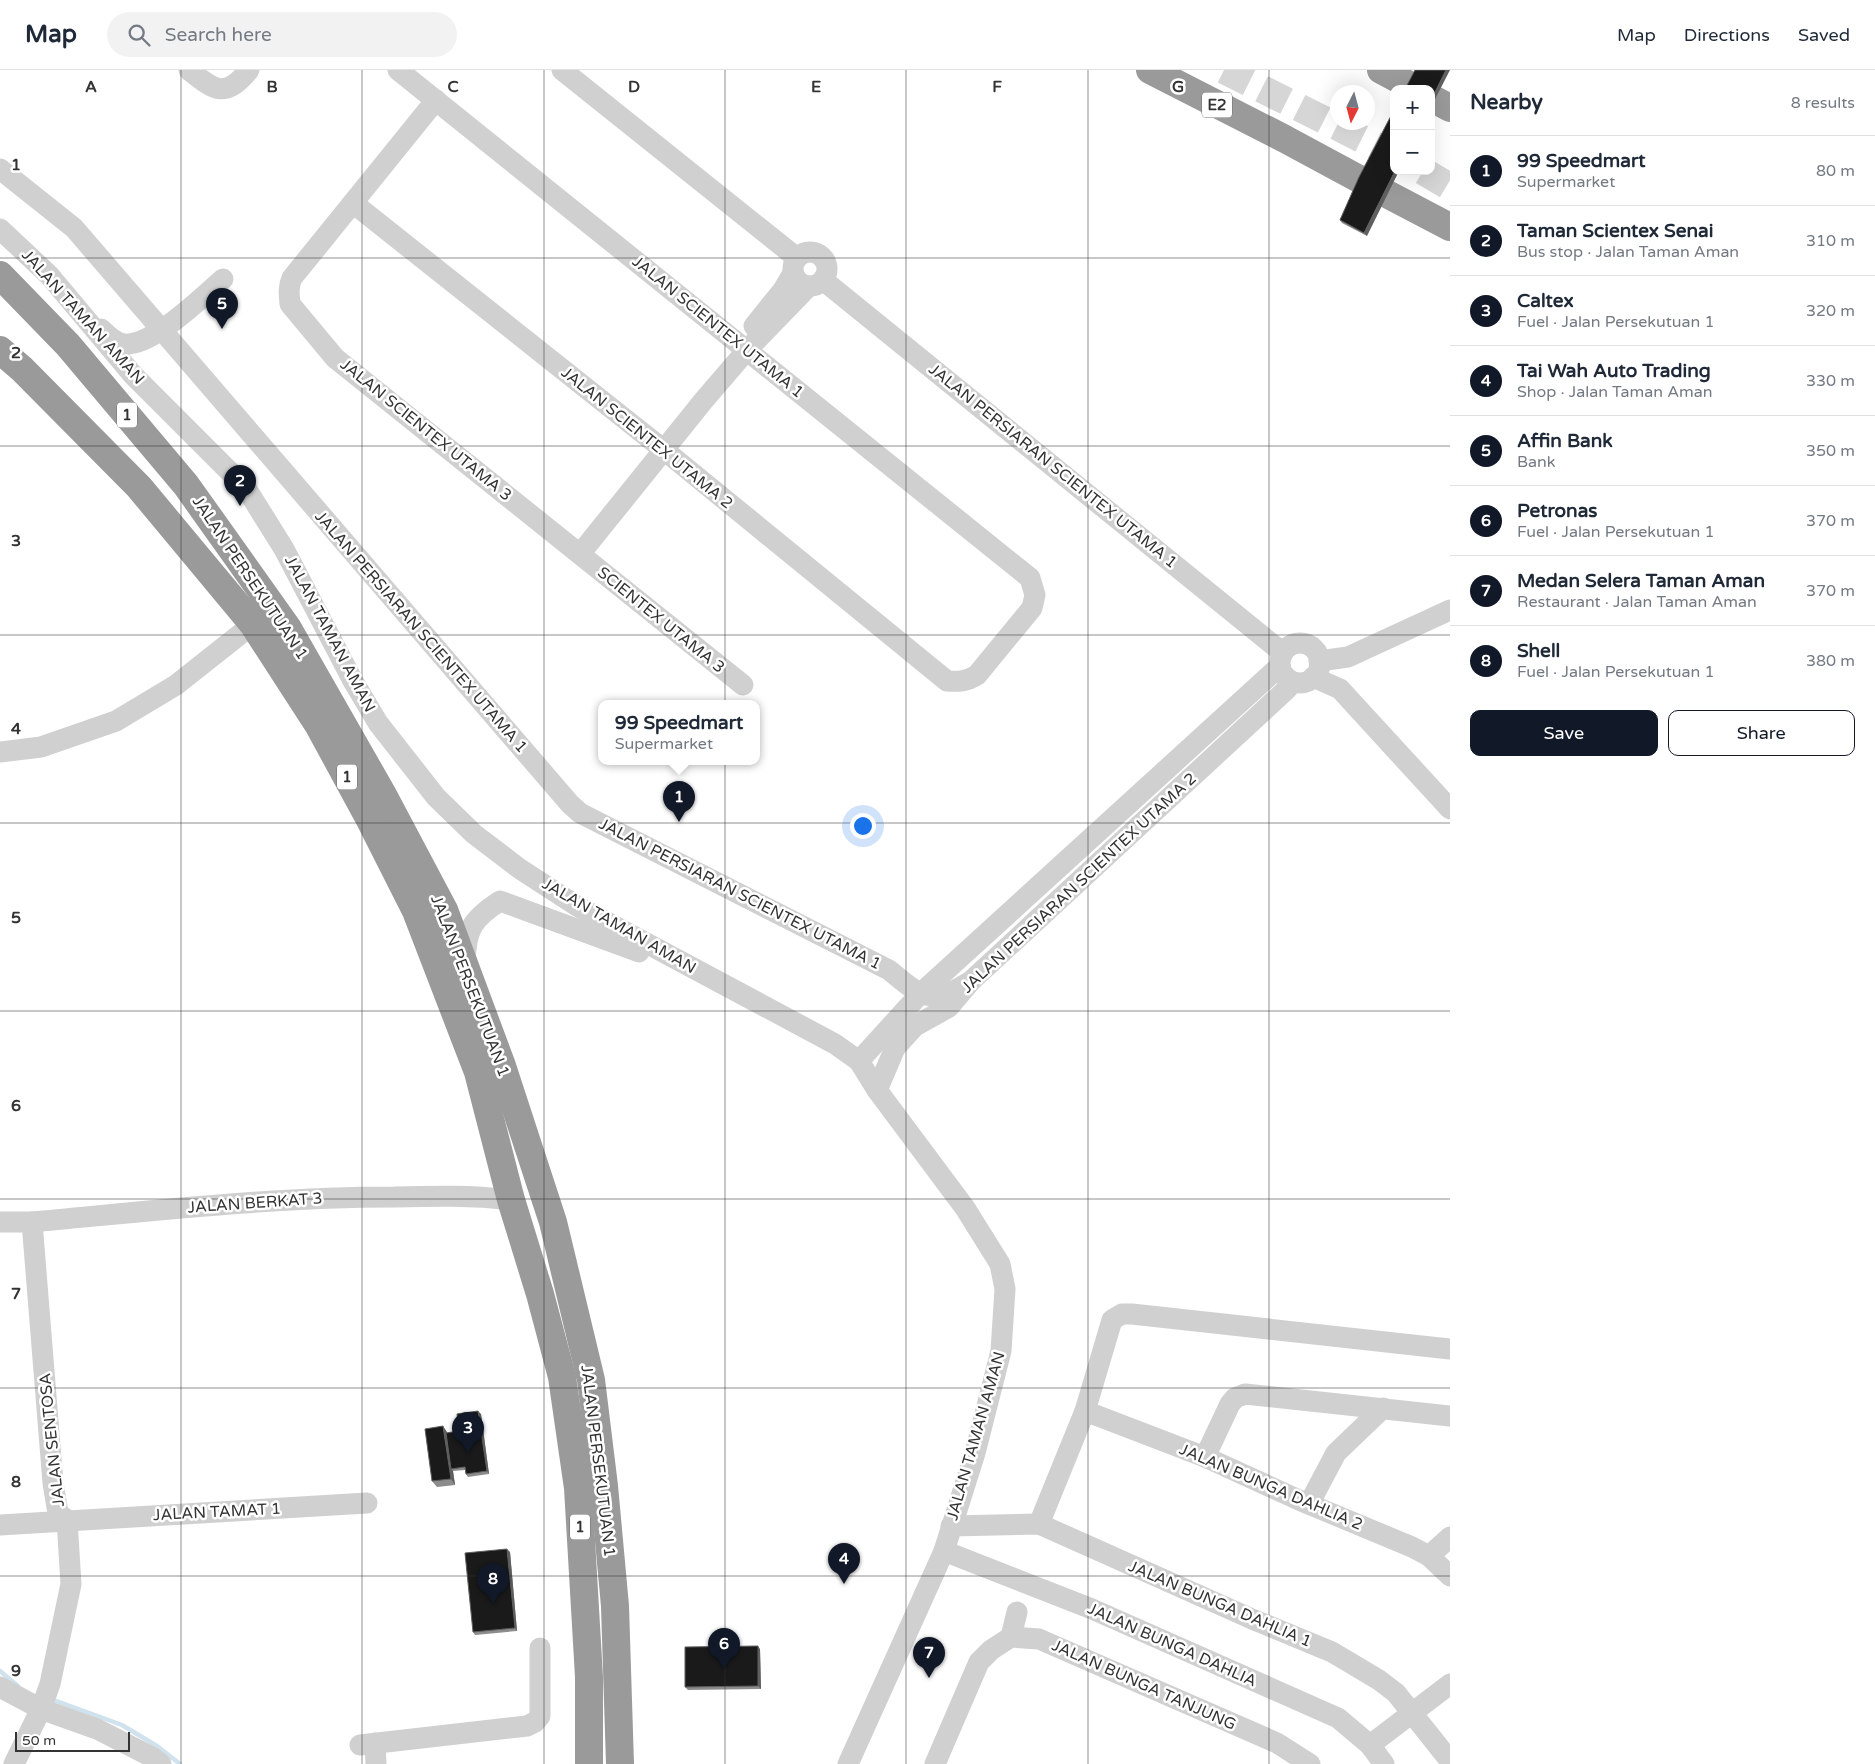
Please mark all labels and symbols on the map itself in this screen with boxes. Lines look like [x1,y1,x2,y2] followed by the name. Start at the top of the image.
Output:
[85,77,97,97] text: A
[266,77,278,97] text: B
[447,77,459,97] text: C
[628,77,640,97] text: D
[811,77,821,97] text: E
[992,77,1002,97] text: F
[1172,77,1184,97] text: G
[1330,85,1375,130] north arrow
[1202,92,1232,118] road number: E2
[11,155,21,175] text: 1
[17,245,149,389] street label: JALAN TAMAN AMAN
[628,252,808,402] street label: JALAN SCIENTEX UTAMA 1
[206,288,238,329] pin: 5
[11,343,21,363] text: 2
[336,355,516,505] street label: JALAN SCIENTEX UTAMA 3
[925,359,1181,573] street label: JALAN PERSIARAN SCIENTEX UTAMA 1
[557,363,737,513] street label: JALAN SCIENTEX UTAMA 2
[117,402,137,428] road number: 1
[224,465,256,506] pin: 2
[188,492,312,664] street label: JALAN PERSEKUTUAN 1
[310,507,532,757] street label: JALAN PERSIARAN SCIENTEX UTAMA 1
[11,531,21,551] text: 3
[280,552,380,716] street label: JALAN TAMAN AMAN
[593,563,729,677] street label: SCIENTEX UTAMA 3
[11,719,21,739] text: 4
[337,764,357,790] road number: 1
[957,769,1201,997] street label: JALAN PERSIARAN SCIENTEX UTAMA 2
[663,781,695,822] pin: 1
[850,813,876,839] your location
[596,814,884,974] street label: JALAN PERSIARAN SCIENTEX UTAMA 1
[538,874,700,978] street label: JALAN TAMAN AMAN
[426,892,514,1080] street label: JALAN PERSEKUTUAN 1
[11,908,21,928] text: 5
[11,1096,21,1116] text: 6
[187,1188,323,1218] street label: JALAN BERKAT 3
[11,1284,21,1304] text: 7
[942,1349,1010,1523] street label: JALAN TAMAN AMAN
[577,1364,619,1558] street label: JALAN PERSEKUTUAN 1
[35,1372,69,1508] street label: JALAN SENTOSA
[452,1412,484,1453] pin: 3
[1176,1439,1366,1535] street label: JALAN BUNGA DAHLIA 2
[11,1472,21,1492] text: 8
[152,1499,282,1525] street label: JALAN TAMAT 1
[570,1514,590,1540] road number: 1
[828,1543,860,1584] pin: 4
[1125,1557,1315,1651] street label: JALAN BUNGA DAHLIA 1
[477,1563,509,1604] pin: 8
[1085,1599,1259,1691] street label: JALAN BUNGA DAHLIA
[708,1628,740,1669] pin: 6
[1049,1635,1239,1735] street label: JALAN BUNGA TANJUNG
[913,1637,945,1678] pin: 7
[11,1661,21,1681] text: 9
[15,1729,130,1752] scale bar

